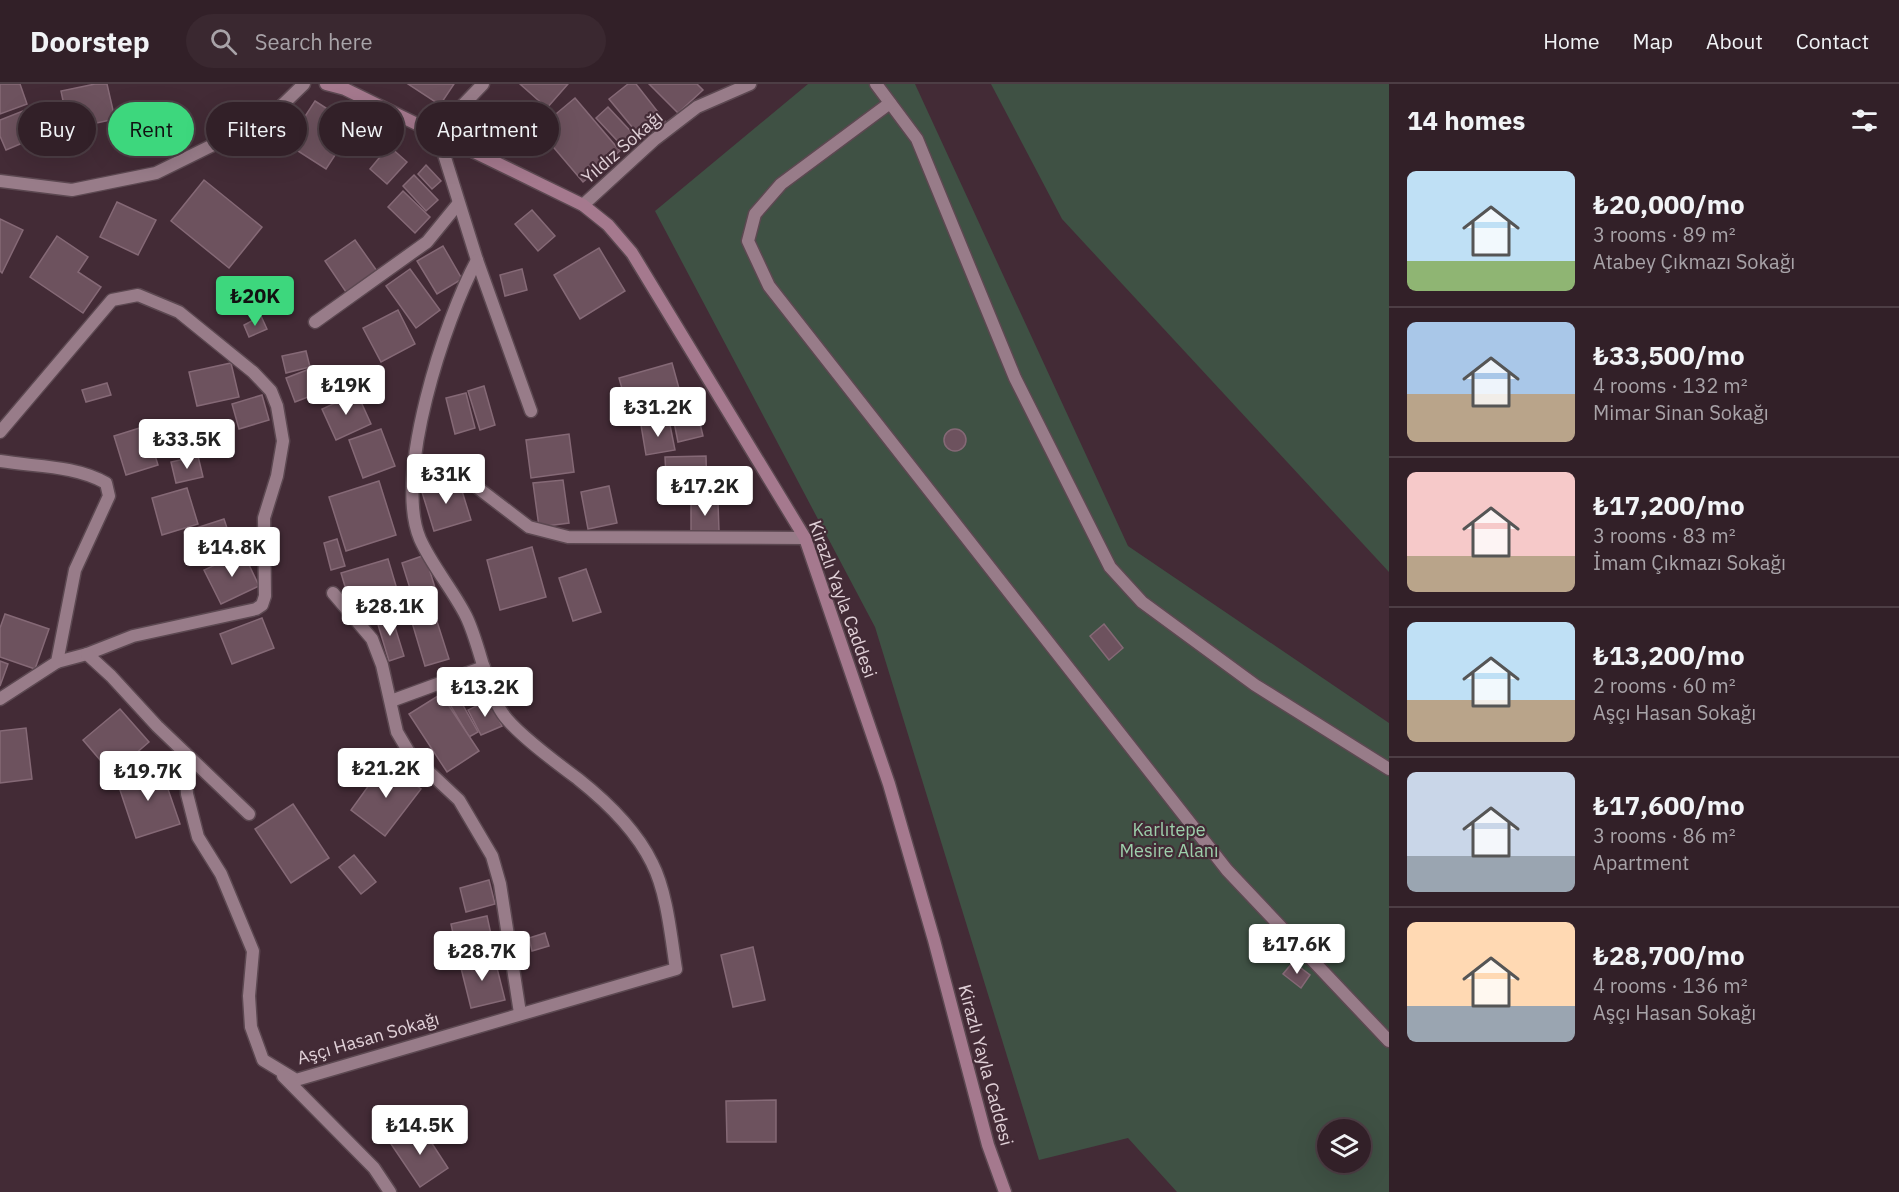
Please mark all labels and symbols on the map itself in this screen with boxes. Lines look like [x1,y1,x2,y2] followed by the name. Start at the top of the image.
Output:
[577,105,667,189] street label: Yıldız Sokağı
[219,276,291,327] pin: ₺20K
[310,365,382,416] pin: ₺19K
[609,387,707,438] pin: ₺31.2K
[138,419,236,470] pin: ₺33.5K
[410,454,482,505] pin: ₺31K
[656,466,754,517] pin: ₺17.2K
[804,517,882,681] street label: Kirazlı Yayla Caddesi
[183,527,281,578] pin: ₺14.8K
[341,586,439,637] pin: ₺28.1K
[436,667,534,718] pin: ₺13.2K
[337,748,435,799] pin: ₺21.2K
[99,751,197,802] pin: ₺19.7K
[1119,818,1219,862] park label: Karlıtepe Mesire Alanı
[1248,924,1346,975] pin: ₺17.6K
[433,931,531,982] pin: ₺28.7K
[953,982,1019,1148] street label: Kirazlı Yayla Caddesi
[294,1007,442,1069] street label: Aşçı Hasan Sokağı
[371,1105,469,1156] pin: ₺14.5K

